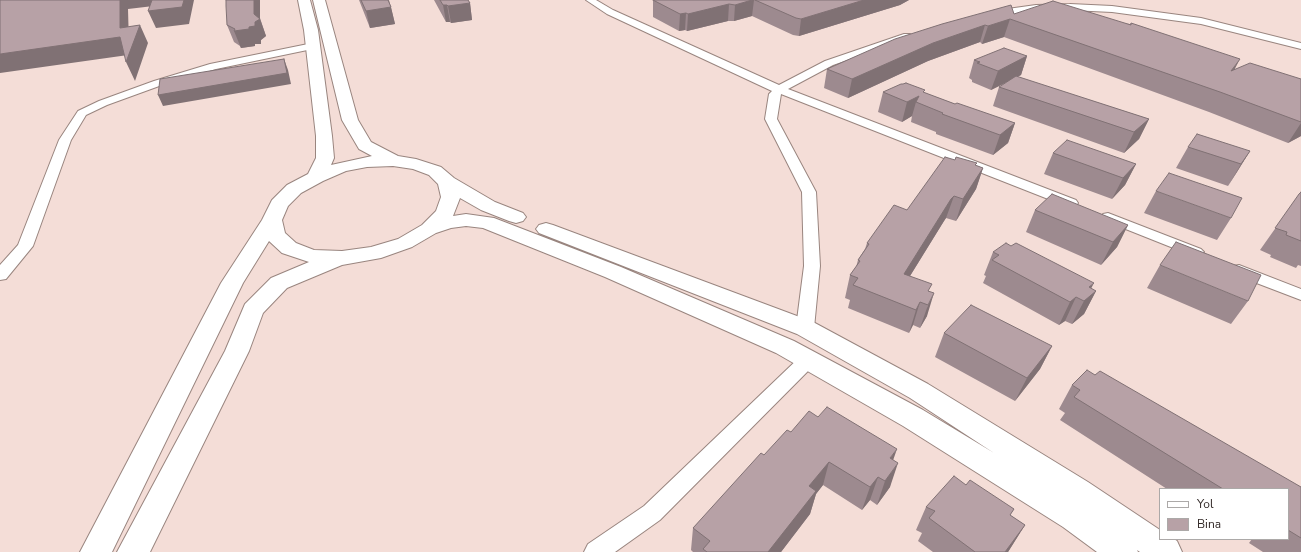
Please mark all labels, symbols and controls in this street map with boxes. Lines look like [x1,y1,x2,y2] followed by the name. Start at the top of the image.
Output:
[1159,488,1289,540] legend
[1197,496,1213,512] text: Yol
[1197,516,1221,532] text: Bina

